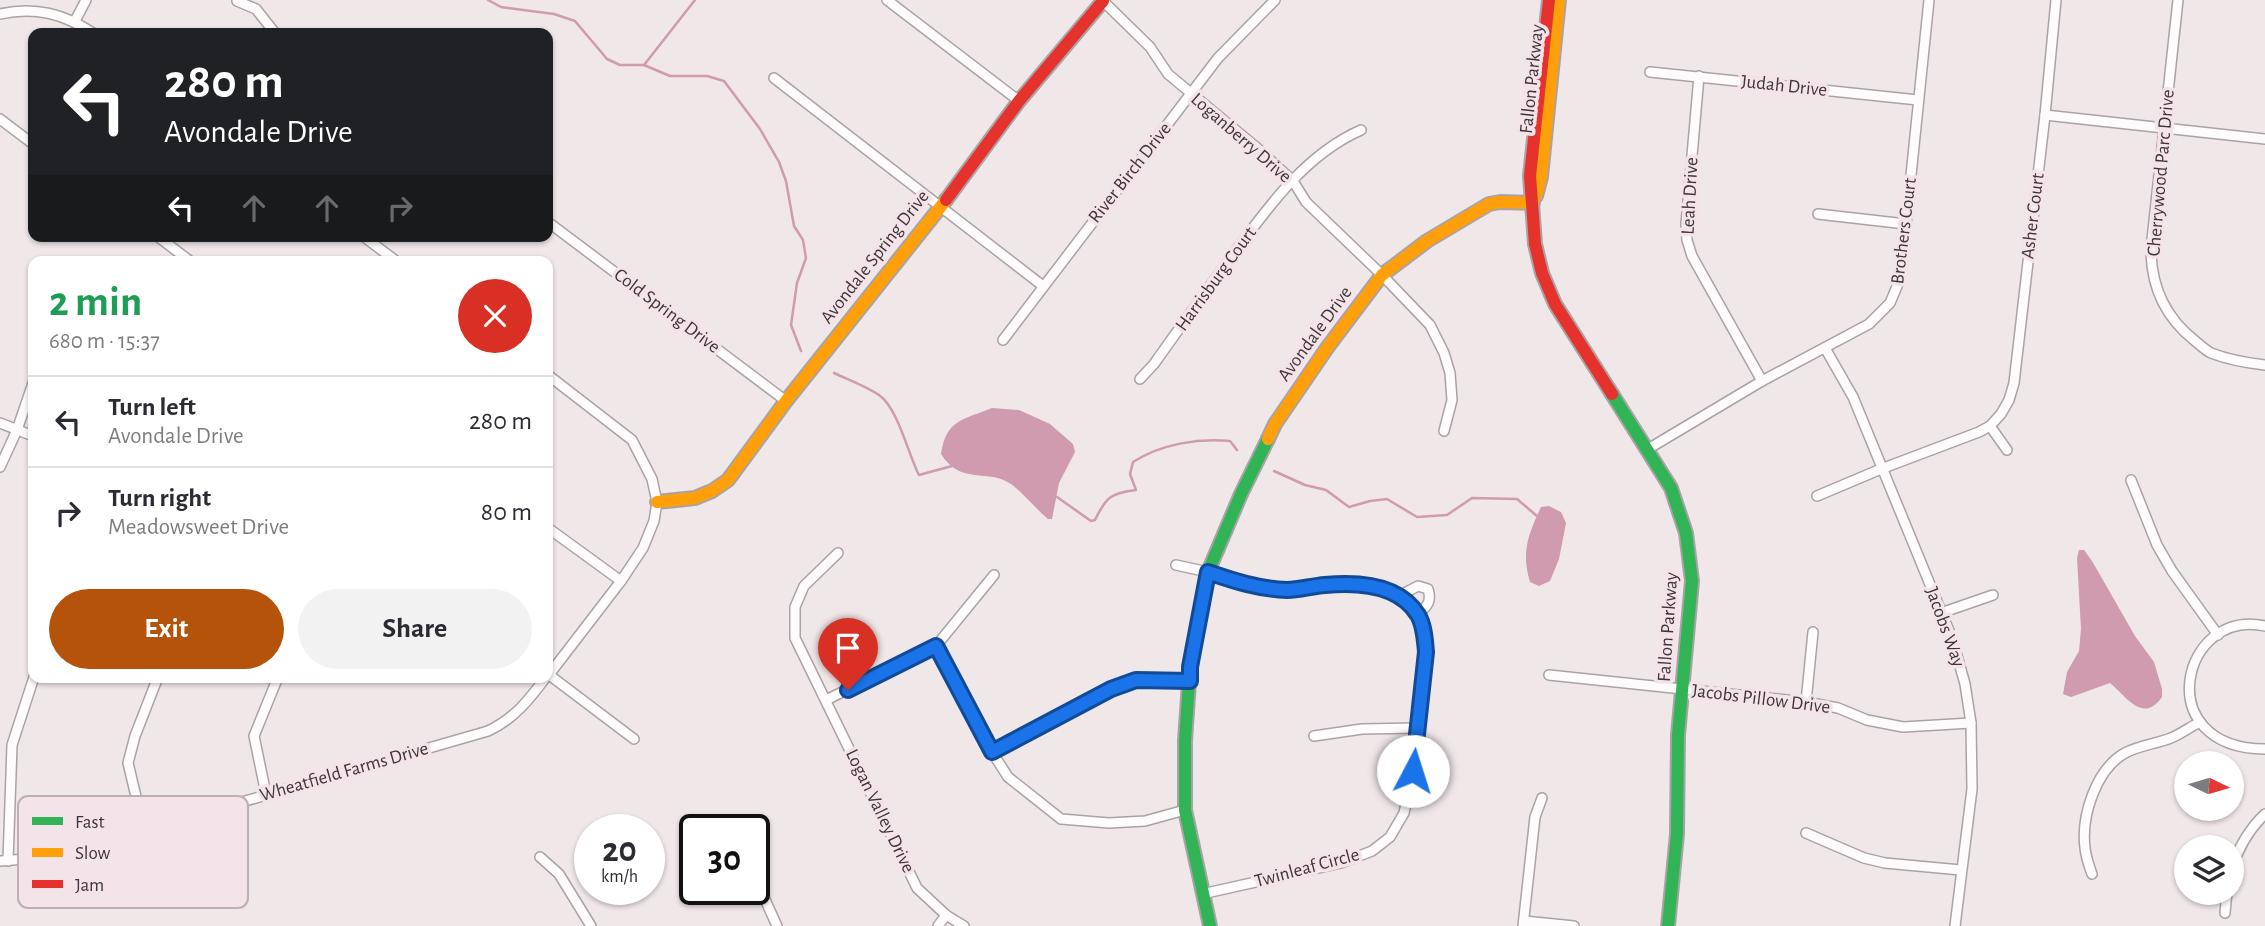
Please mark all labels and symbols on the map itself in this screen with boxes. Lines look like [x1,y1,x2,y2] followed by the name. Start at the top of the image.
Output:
[1517,23,1547,135] street label: Fallon Parkway
[1740,72,1828,100] street label: Judah Drive
[1187,89,1295,187] street label: Loganberry Drive
[2144,89,2178,257] street label: Cherrywood Parc Drive
[1085,119,1175,227] street label: River Birch Drive
[1678,157,1702,235] street label: Leah Drive
[2018,172,2048,260] street label: Asher Court
[1888,177,1920,285] street label: Brothers Court
[817,187,933,327] street label: Avondale Spring Drive
[1172,223,1260,335] street label: Harrisburg Court
[610,265,724,357] street label: Cold Spring Drive
[1274,283,1356,385] street label: Avondale Drive
[1655,572,1681,682] street label: Fallon Parkway
[1922,585,1968,669] street label: Jacobs Way
[818,618,878,690] pin
[1691,681,1831,717] street label: Jacobs Pillow Drive
[1376,734,1450,808] position arrow
[257,739,431,805] street label: Wheatfield Farms Drive
[842,746,918,876] street label: Logan Valley Drive
[2174,751,2244,821] north arrow
[18,796,248,908] legend
[75,813,105,832] text: Fast
[679,814,770,905] speed limit sign: 30
[75,844,111,863] text: Slow
[1253,845,1361,891] street label: Twinleaf Circle
[75,876,104,895] text: Jam

